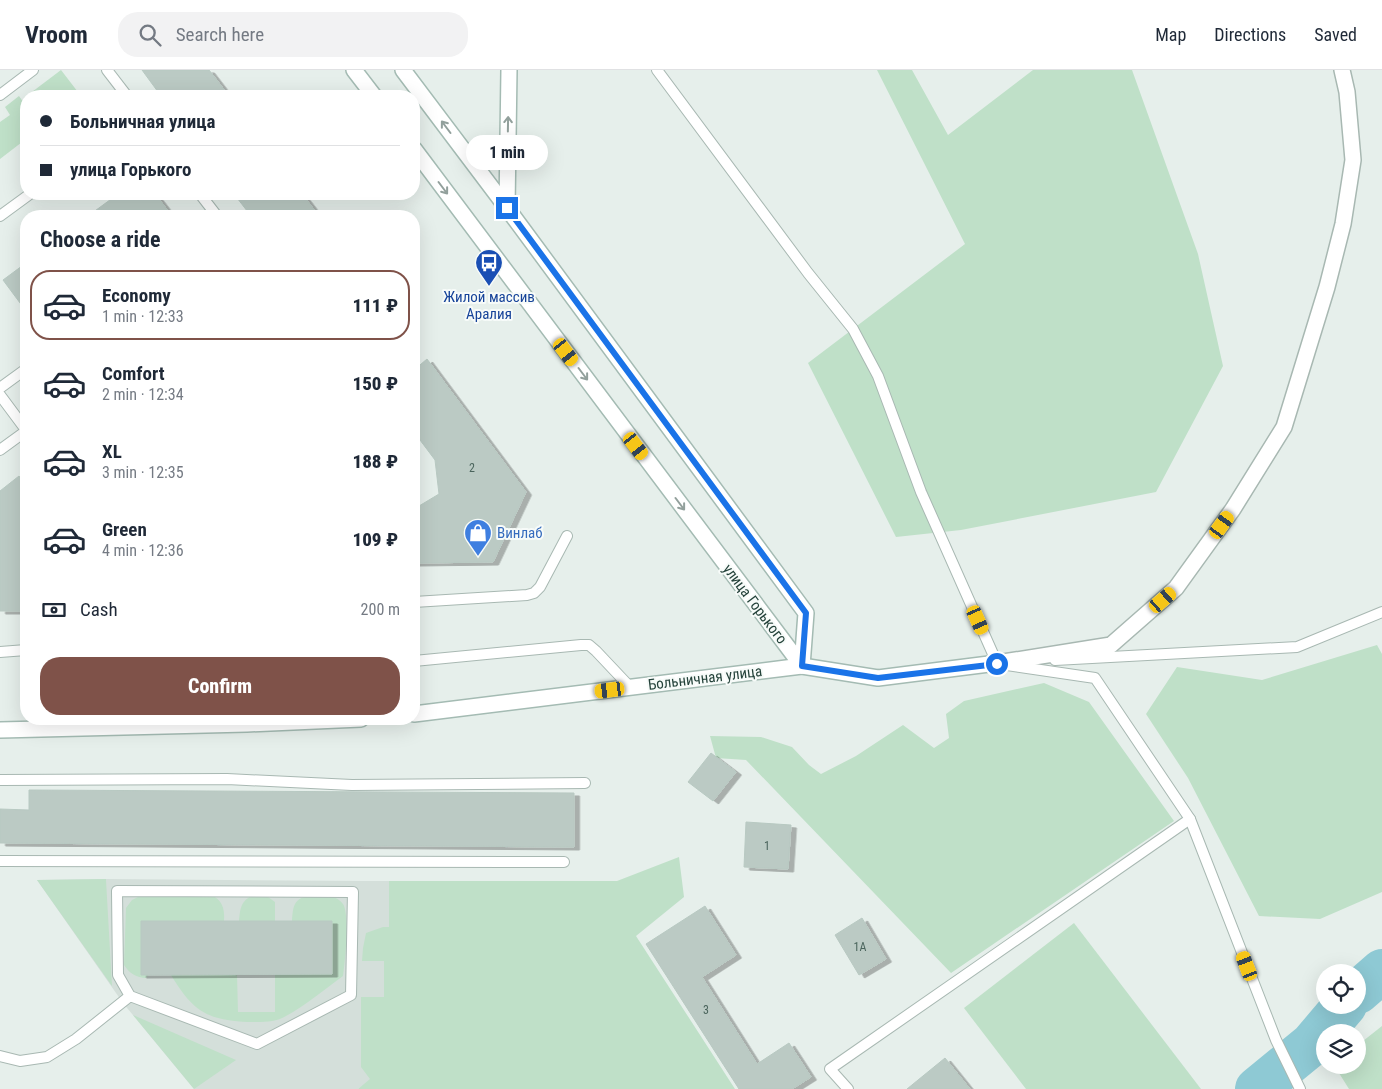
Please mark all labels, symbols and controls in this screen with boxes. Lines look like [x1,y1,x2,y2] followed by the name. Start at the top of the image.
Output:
[118,12,468,57] search box
[25,21,88,49] text: Vroom
[136,21,164,49] icon: search
[176,23,264,46] text: Search here
[1155,24,1186,45] text: Map
[1214,24,1286,45] text: Directions
[1314,24,1357,45] text: Saved
[70,110,215,133] text: Больничная улица
[503,116,513,132] one-way arrow
[441,120,451,134] one-way arrow
[466,136,548,170] callout: 1 min
[489,143,525,162] text: 1 min
[70,158,191,181] text: улица Горького
[438,181,448,195] one-way arrow
[496,197,518,219] route end
[40,227,161,252] text: Choose a ride
[474,248,504,287] bus stop icon: Жилой массив Аралия
[42,283,87,328] icon: car
[102,284,171,307] text: Economy
[443,288,535,323] place label: Жилой массив Аралия
[353,294,398,317] text: 111 ₽
[102,307,184,326] text: 1 min · 12:33
[550,336,581,368] car
[42,361,87,406] icon: car
[102,362,165,385] text: Comfort
[577,367,588,380] one-way arrow
[353,372,398,395] text: 150 ₽
[102,385,184,404] text: 2 min · 12:34
[620,430,651,462] car
[42,439,87,484] icon: car
[102,440,122,463] text: XL
[353,450,398,473] text: 188 ₽
[469,461,475,475] house number: 2
[102,463,184,482] text: 3 min · 12:35
[675,497,686,510] one-way arrow
[1207,508,1236,542] car
[42,517,87,562] icon: car
[102,518,147,541] text: Green
[463,518,493,557] shop icon: Винлаб
[497,524,543,542] place label: Винлаб
[353,528,398,551] text: 109 ₽
[102,541,184,560] text: 4 min · 12:36
[719,561,791,647] street label: улица Горького
[1146,584,1179,616] car
[40,596,68,624] icon: cash
[80,598,118,621] text: Cash
[361,600,400,619] text: 200 m
[965,603,990,637] car
[986,653,1008,675] route start
[40,657,400,715] button: Confirm
[647,662,763,694] street label: Больничная улица
[594,681,625,699] car
[764,839,770,853] house number: 1
[854,940,867,954] house number: 1А
[1234,949,1259,983] car
[1316,964,1366,1074] map controls
[1316,964,1366,1014] button: locate
[703,1003,709,1017] house number: 3
[1316,1024,1366,1074] button: layers

